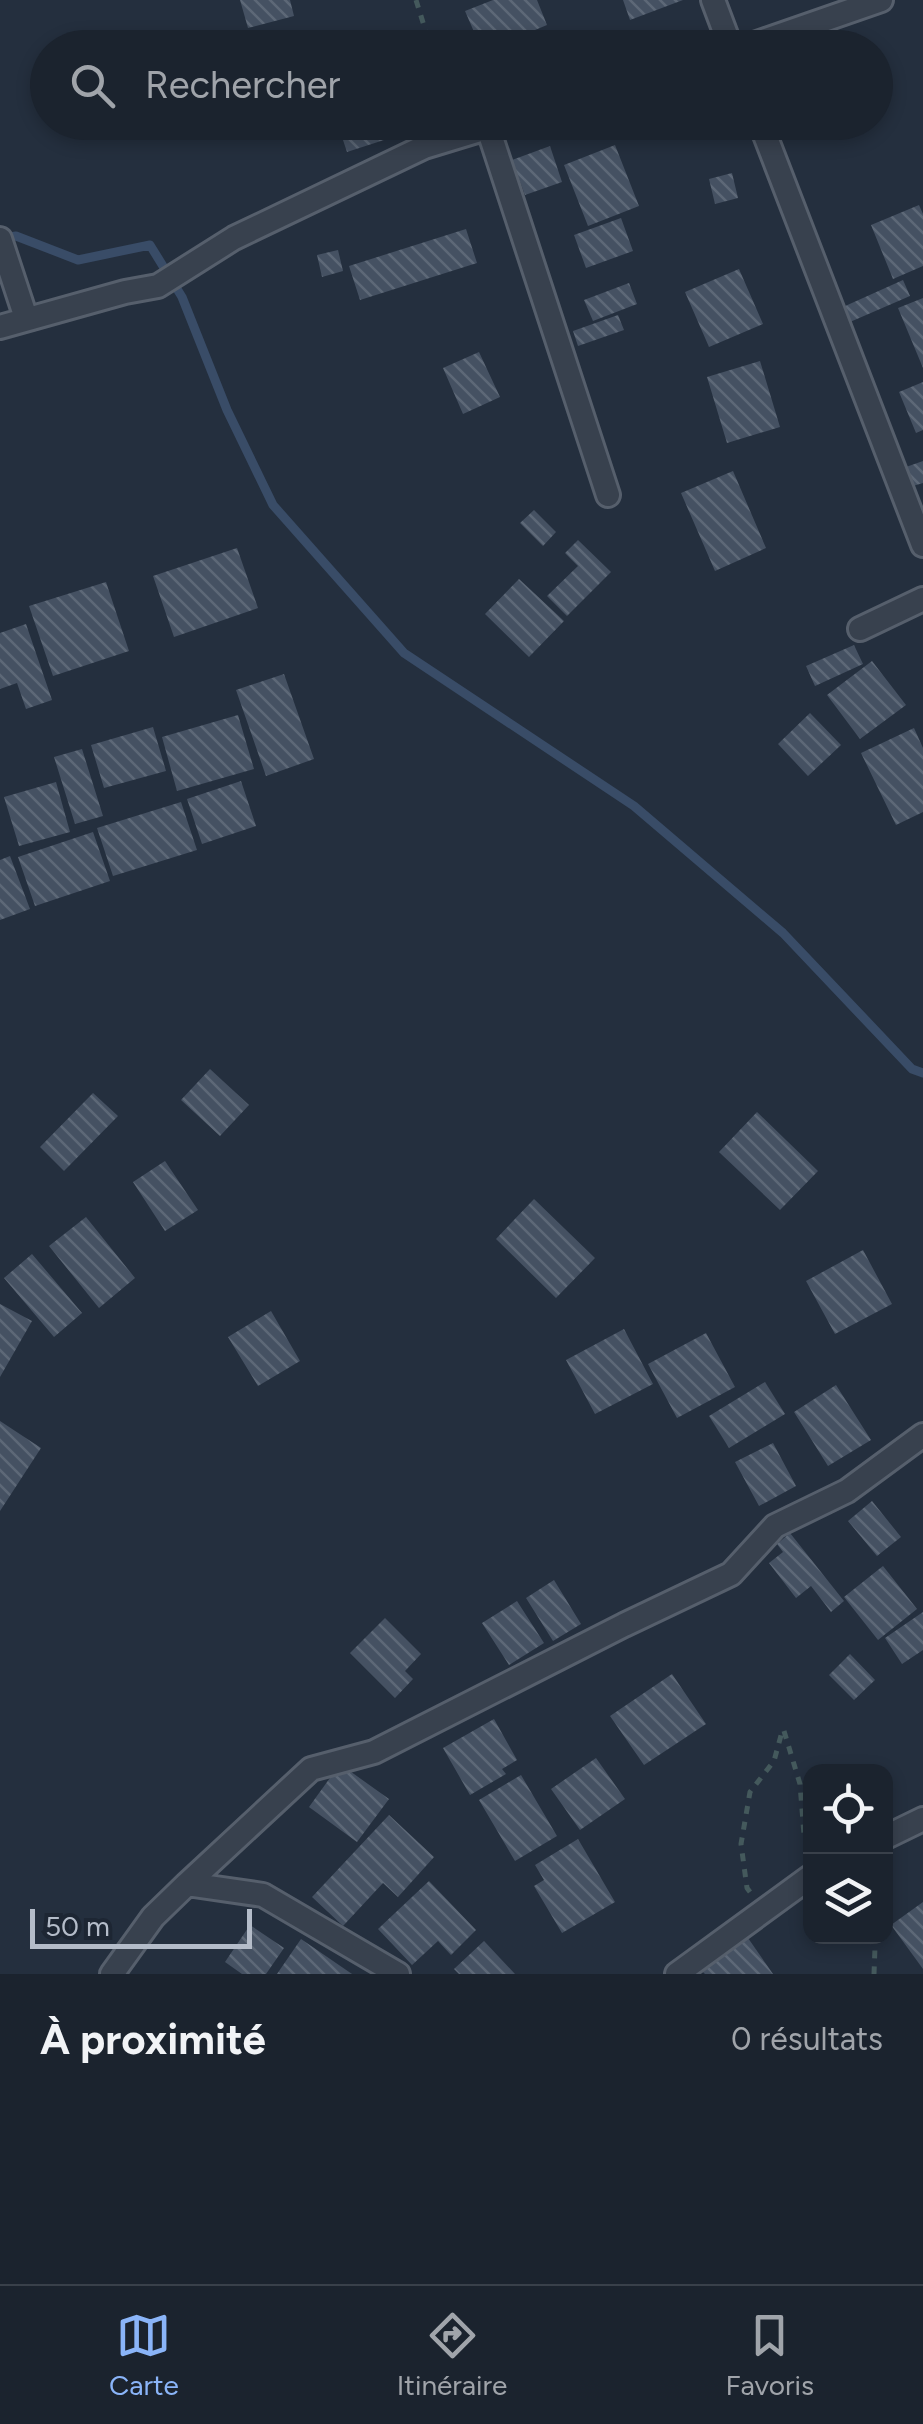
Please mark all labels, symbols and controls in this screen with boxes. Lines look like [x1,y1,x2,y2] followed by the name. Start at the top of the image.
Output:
[30,30,893,140] search box
[65,58,120,113] icon: search
[145,62,340,108] text: Rechercher
[803,1764,893,1944] map controls
[803,1764,893,1854] button: locate
[803,1854,893,1944] button: layers
[30,1904,252,1948] scale bar
[45,1909,110,1943] text: 50 m
[40,2014,266,2065] text: À proximité
[731,2020,883,2058] text: 0 résultats
[109,2308,179,2402] tab: Carte
[397,2308,507,2402] tab: Itinéraire
[725,2308,814,2402] tab: Favoris

